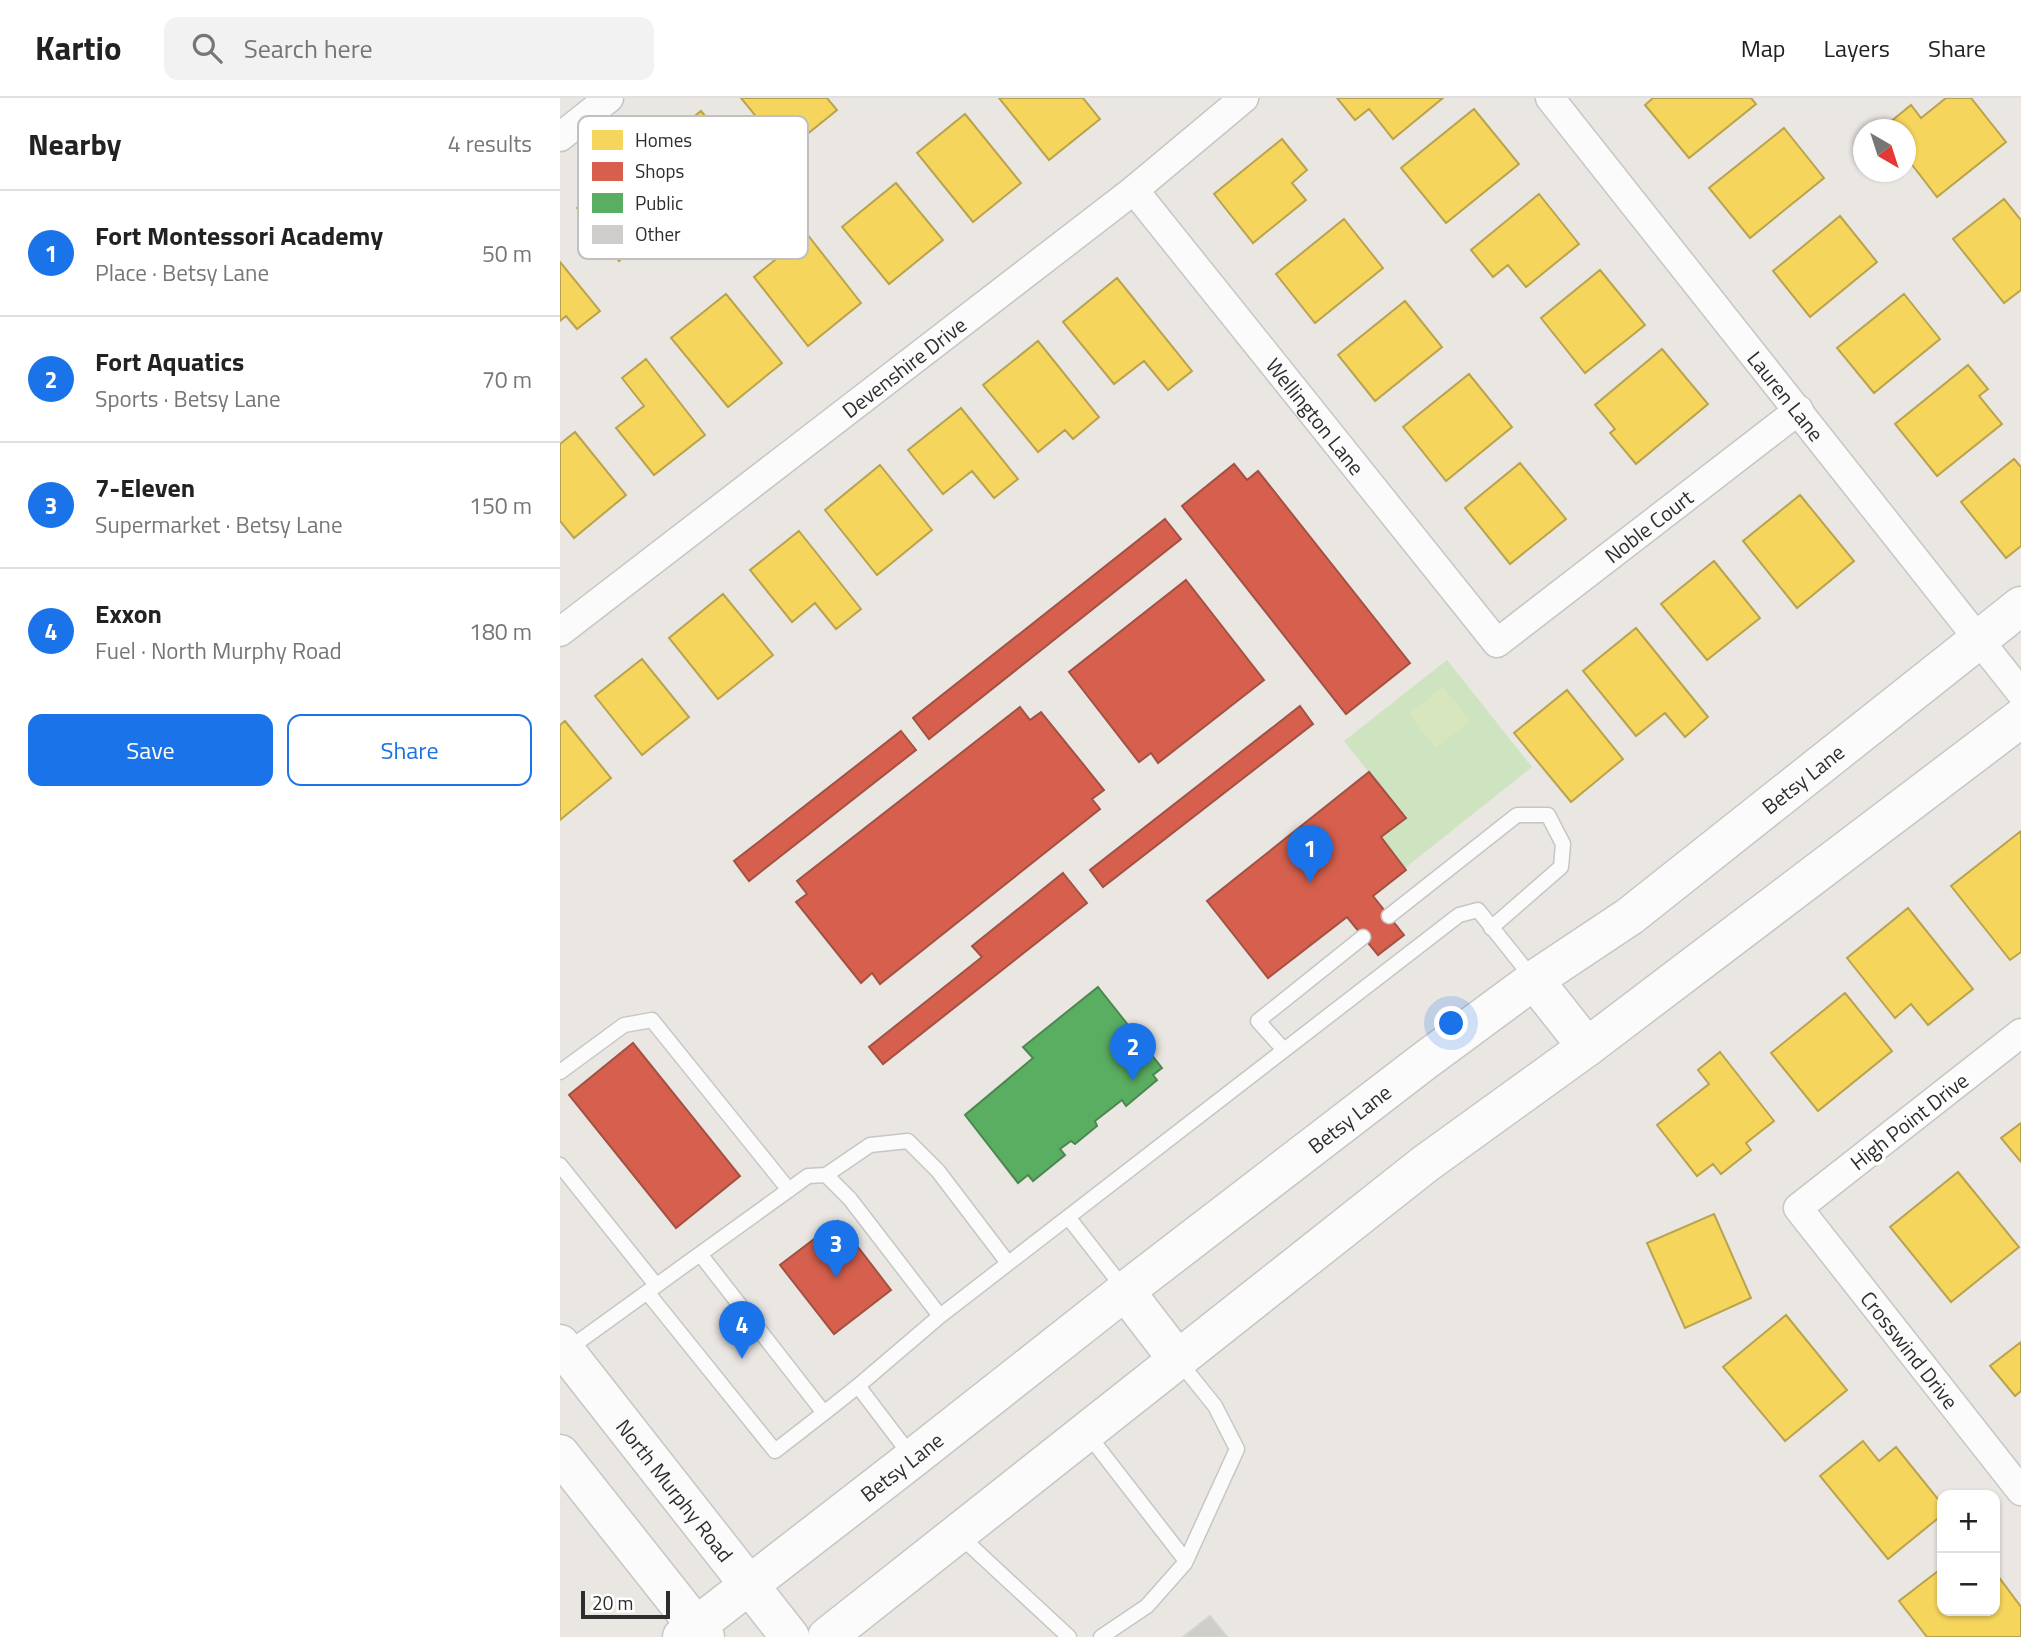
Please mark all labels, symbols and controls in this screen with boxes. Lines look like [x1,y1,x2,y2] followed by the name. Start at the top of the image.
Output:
[164,17,654,80] search box
[35,23,122,73] text: Kartio
[188,29,226,67] icon: search
[244,29,373,68] text: Search here
[1741,30,1786,66] text: Map
[1824,30,1890,66] text: Layers
[1928,30,1986,66] text: Share
[578,116,808,259] legend
[1853,119,1916,182] north arrow
[28,121,121,167] text: Nearby
[635,125,692,154] text: Homes
[448,126,532,161] text: 4 results
[635,156,685,185] text: Shops
[635,188,683,217] text: Public
[95,216,383,255] text: Fort Montessori Academy
[635,219,681,248] text: Other
[45,236,57,271] text: 1
[482,236,532,271] text: 50 m
[95,255,269,290] text: Place · Betsy Lane
[835,309,973,426] street label: Devenshire Drive
[95,342,244,381] text: Fort Aquatics
[1740,344,1832,448] street label: Lauren Lane
[1258,351,1372,482] street label: Wellington Lane
[45,362,57,397] text: 2
[482,362,532,397] text: 70 m
[95,381,281,416] text: Sports · Betsy Lane
[95,468,195,507] text: 7-Eleven
[1597,481,1700,571] street label: Noble Court
[45,488,57,523] text: 3
[469,488,532,523] text: 150 m
[95,507,343,542] text: Supermarket · Betsy Lane
[95,594,162,633] text: Exxon
[45,614,57,649] text: 4
[469,614,532,649] text: 180 m
[95,633,342,668] text: Fuel · North Murphy Road
[28,714,273,786] button: Save
[287,714,532,786] button: Share
[1755,736,1851,822] street label: Betsy Lane
[1287,825,1333,883] pin: 1
[1434,1006,1468,1040] your location
[1110,1023,1156,1081] pin: 2
[1843,1064,1975,1178] street label: High Point Drive
[1301,1076,1398,1161] street label: Betsy Lane
[813,1220,859,1278] pin: 3
[1853,1284,1966,1416] street label: Crosswind Drive
[719,1301,765,1359] pin: 4
[608,1412,741,1569] street label: North Murphy Road
[853,1424,950,1509] street label: Betsy Lane
[1937,1490,2000,1616] map controls
[1937,1490,2000,1553] button: +
[1937,1553,2000,1616] button: −
[581,1588,670,1620] scale bar
[592,1588,633,1617] text: 20 m

